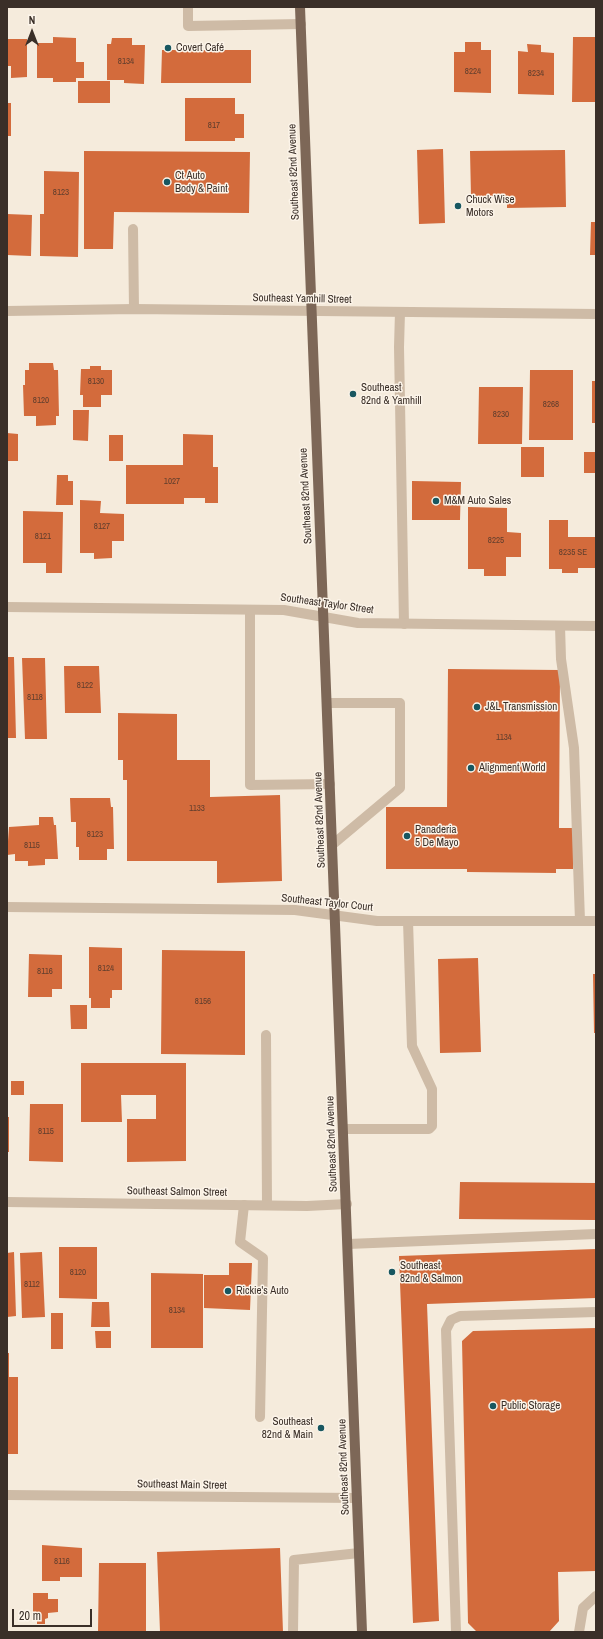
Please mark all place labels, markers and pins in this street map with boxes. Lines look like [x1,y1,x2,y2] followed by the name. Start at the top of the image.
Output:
[176,41,224,55] place label: Covert Café
[163,43,173,53] marker: Covert Café
[175,169,228,195] place label: Ct Auto Body & Paint
[162,177,172,187] marker: Ct Auto Body & Paint
[466,193,515,219] place label: Chuck Wise Motors
[453,201,463,211] marker: Chuck Wise Motors
[361,381,422,407] place label: Southeast 82nd & Yamhill
[348,389,358,399] marker: Southeast 82nd & Yamhill
[444,494,511,508] place label: M&M Auto Sales
[431,496,441,506] marker: M&M Auto Sales
[485,700,557,714] place label: J&L Transmission
[472,702,482,712] marker: J&L Transmission
[479,761,546,775] place label: Alignment World
[466,763,476,773] marker: Alignment World
[415,823,459,849] place label: Panaderia 5 De Mayo
[402,831,412,841] marker: Panaderia 5 De Mayo
[400,1259,462,1285] place label: Southeast 82nd & Salmon
[387,1267,397,1277] marker: Southeast 82nd & Salmon
[236,1284,289,1298] place label: Rickie's Auto
[223,1286,233,1296] marker: Rickie's Auto
[501,1399,560,1413] place label: Public Storage
[488,1401,498,1411] marker: Public Storage
[262,1415,313,1441] place label: Southeast 82nd & Main
[316,1423,326,1433] marker: Southeast 82nd & Main

